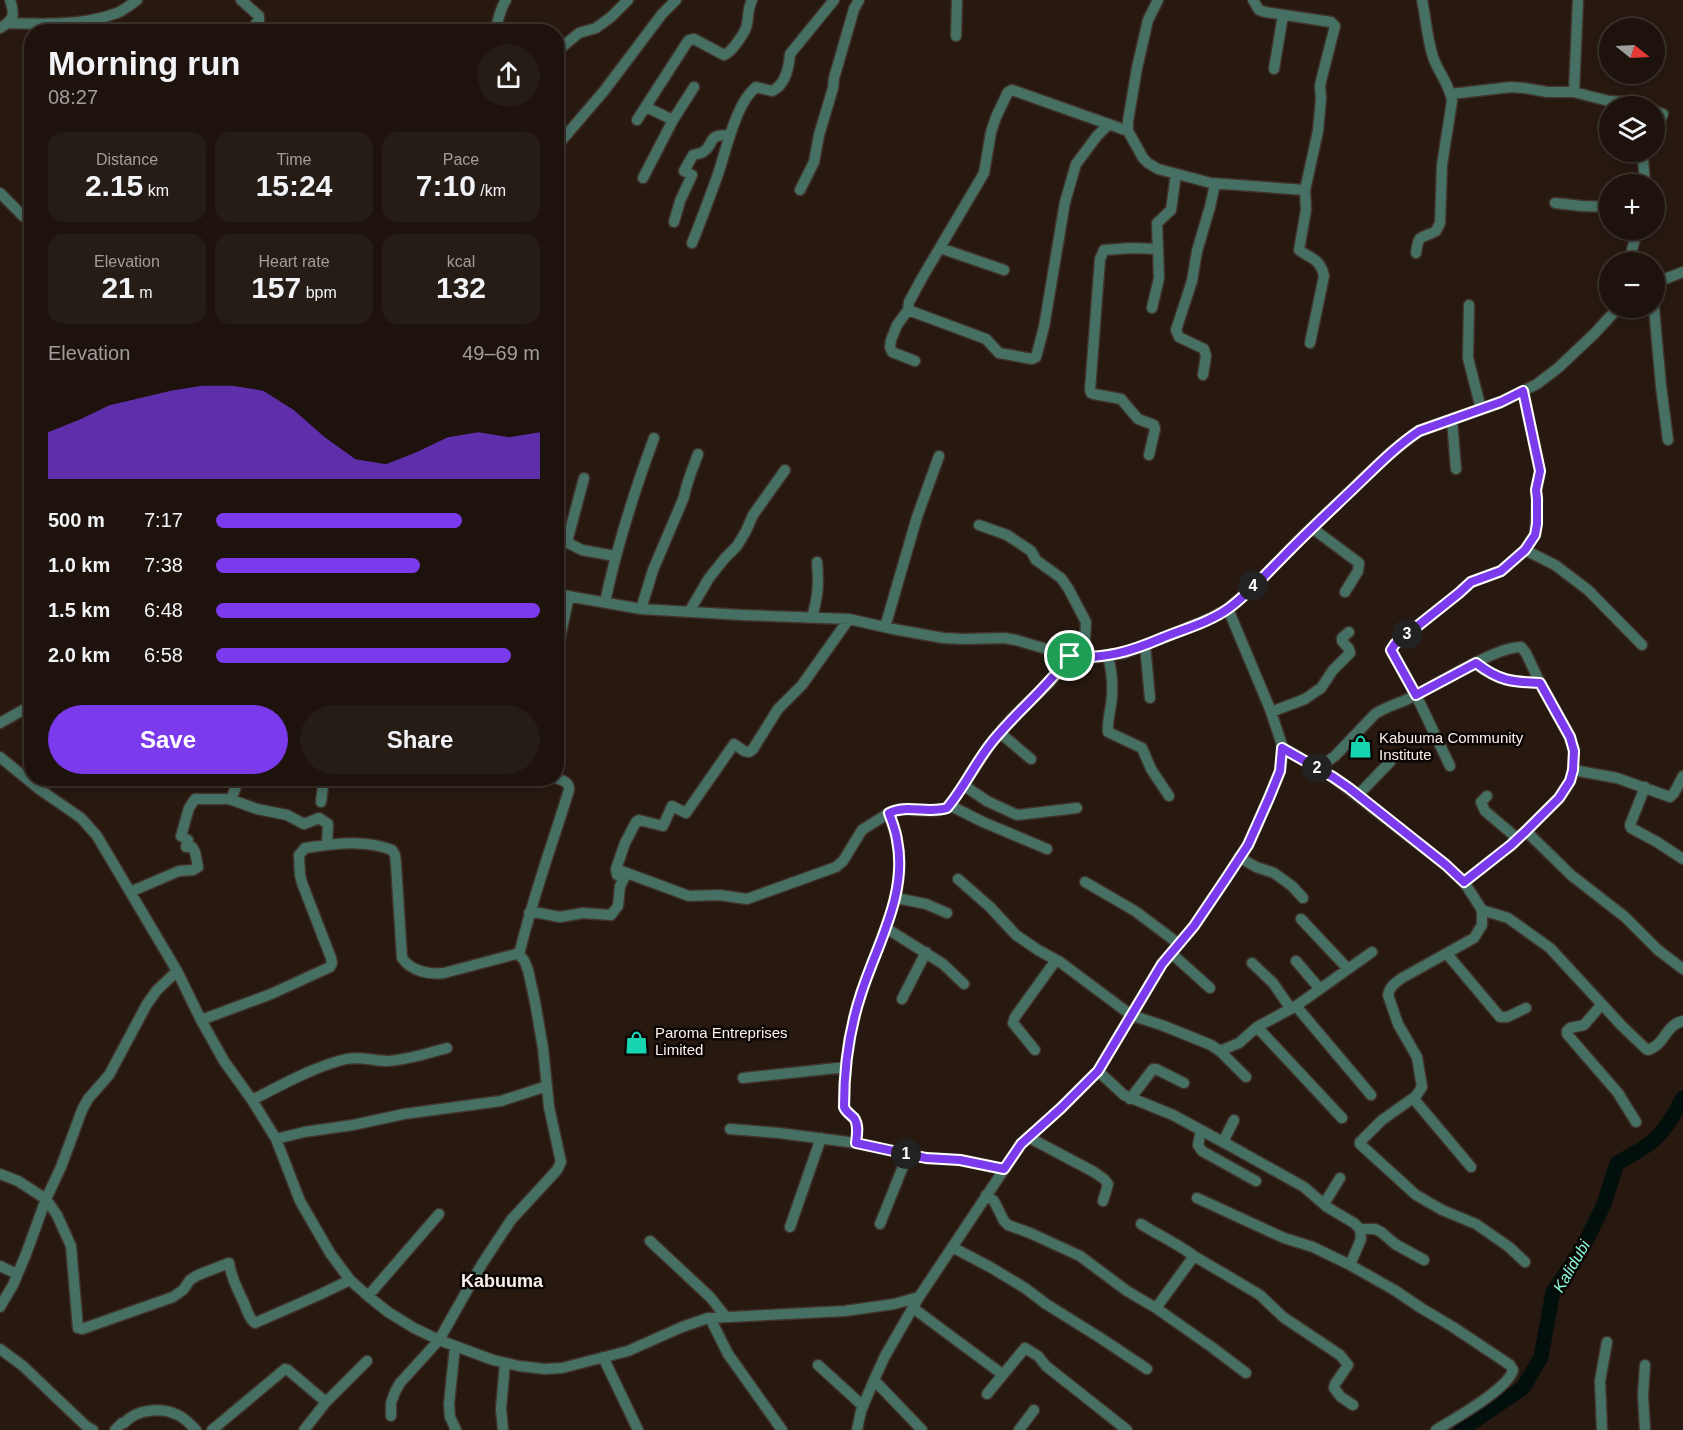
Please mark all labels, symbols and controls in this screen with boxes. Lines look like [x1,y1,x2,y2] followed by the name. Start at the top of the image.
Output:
[1599,18,1665,84] north arrow
[1599,18,1665,318] map controls
[477,44,540,107] button: share
[48,45,240,82] text: Morning run
[48,86,98,108] text: 08:27
[1599,96,1665,162] button: layers
[96,151,158,168] text: Distance
[277,151,311,168] text: Time
[443,151,479,168] text: Pace
[85,169,143,202] text: 2.15
[256,169,332,202] text: 15:24
[416,169,476,202] text: 7:10
[1599,174,1665,240] button: +
[143,182,169,199] text: km
[476,182,506,199] text: /km
[1599,252,1665,318] button: −
[94,253,160,270] text: Elevation
[258,253,330,270] text: Heart rate
[447,253,475,270] text: kcal
[101,271,135,304] text: 21
[251,271,301,304] text: 157
[436,271,486,304] text: 132
[135,284,153,301] text: m
[301,284,337,301] text: bpm
[48,342,130,364] text: Elevation
[462,342,540,364] text: 49–69 m
[48,509,105,531] text: 500 m
[144,509,183,531] text: 7:17
[48,554,110,576] text: 1.0 km
[144,554,183,576] text: 7:38
[1238,571,1268,601] pin: 4
[1249,577,1257,594] text: 4
[48,599,110,621] text: 1.5 km
[144,599,183,621] text: 6:48
[1392,619,1422,649] pin: 3
[1403,625,1411,642] text: 3
[1044,630,1095,681] pin
[1053,639,1086,672] icon: arrive
[48,644,110,666] text: 2.0 km
[144,644,183,666] text: 6:58
[48,705,288,774] button: Save
[300,705,540,774] button: Share
[1379,729,1524,763] place label: Kabuuma Community Institute
[1348,734,1374,760] shop icon: Kabuuma Community Institute
[1302,753,1332,783] pin: 2
[1313,759,1321,776] text: 2
[655,1024,788,1058] place label: Paroma Entreprises Limited
[624,1029,650,1055] shop icon: Paroma Entreprises Limited
[891,1139,921,1169] pin: 1
[902,1145,910,1162] text: 1
[1550,1237,1593,1295] water label: Kalidubi
[461,1271,544,1291] district label: Kabuuma

